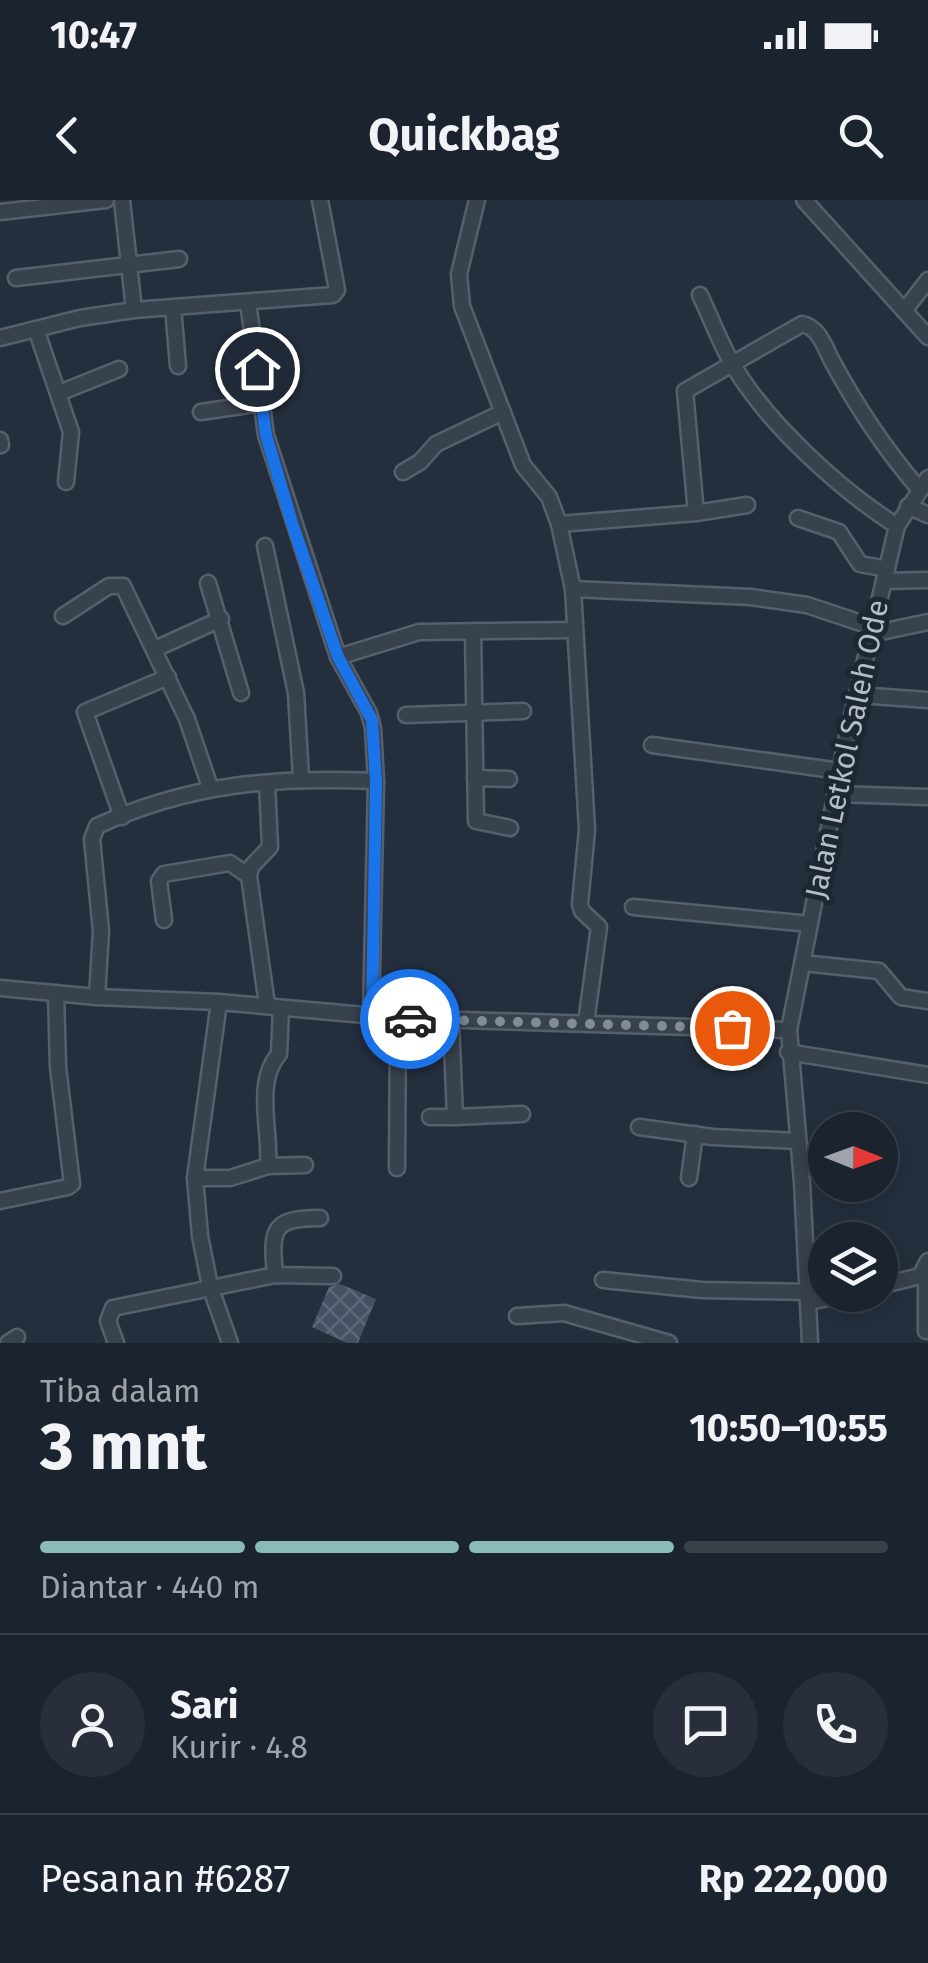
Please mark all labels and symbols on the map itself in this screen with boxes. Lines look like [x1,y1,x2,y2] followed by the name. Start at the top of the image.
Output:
[215,327,300,412] pin
[798,596,896,902] street label: Jalan Letkol Saleh Ode
[360,969,460,1069] courier
[690,986,775,1071] pin
[808,1112,898,1202] north arrow

